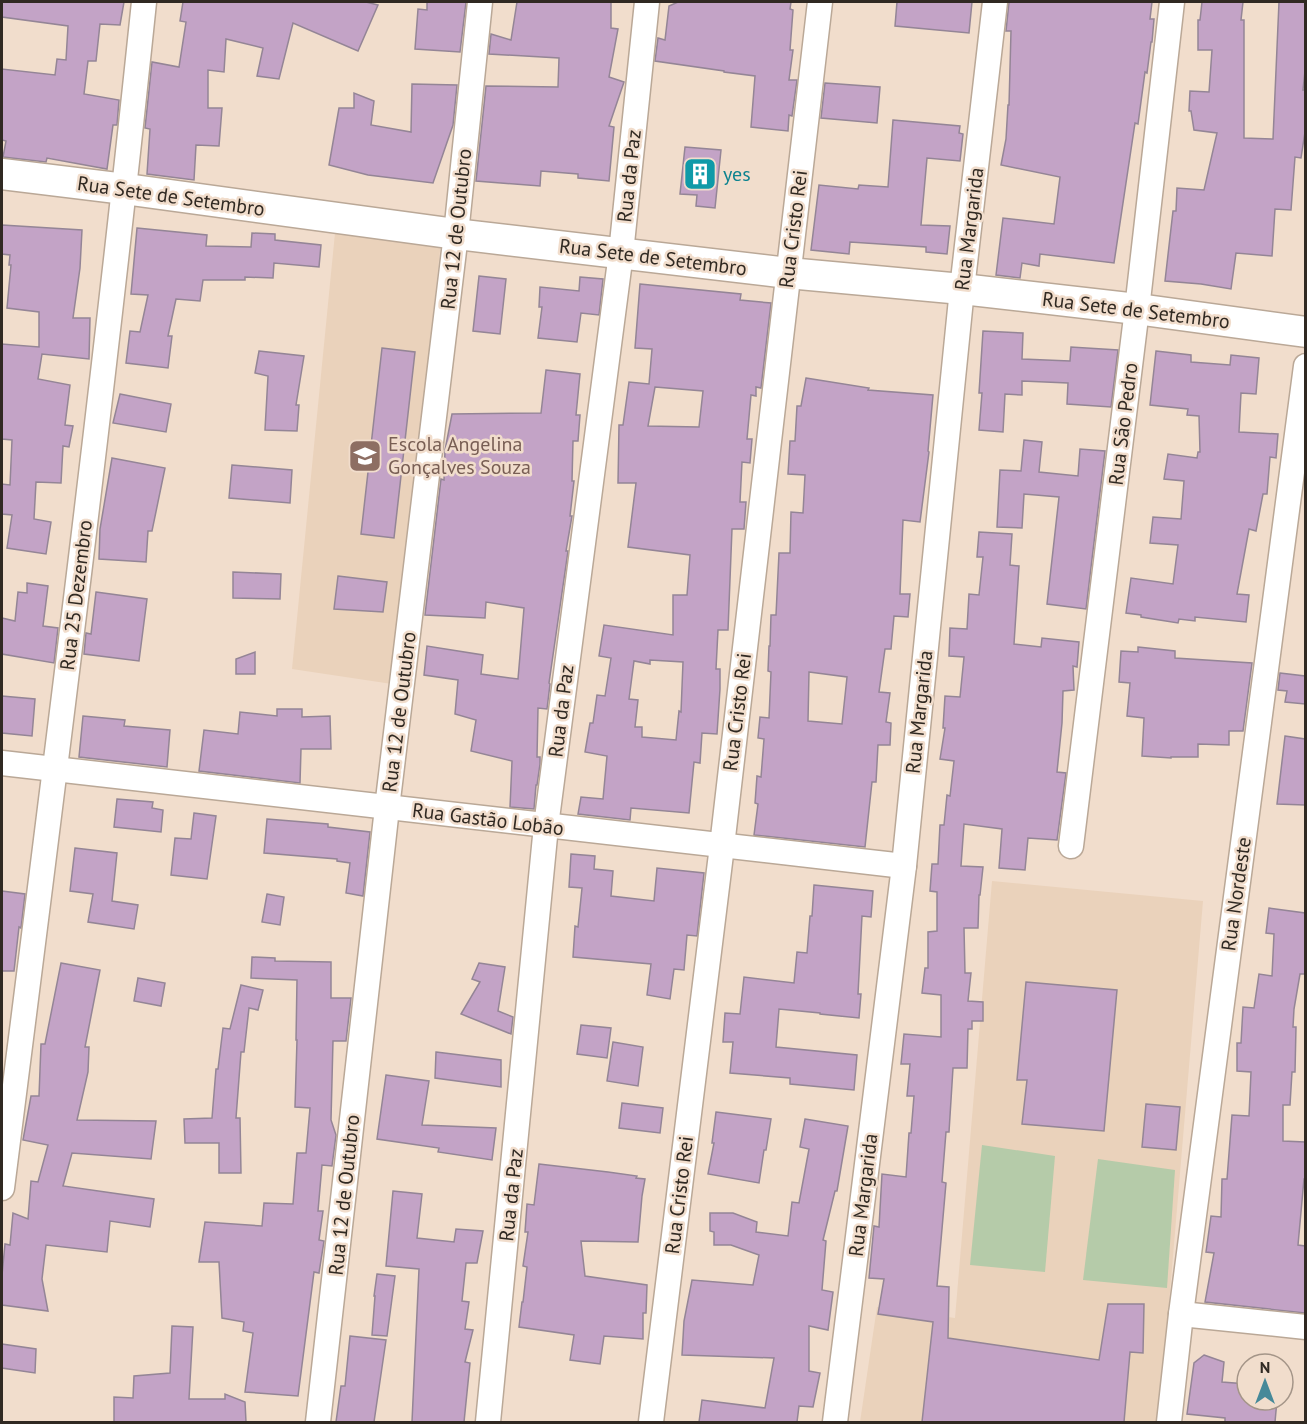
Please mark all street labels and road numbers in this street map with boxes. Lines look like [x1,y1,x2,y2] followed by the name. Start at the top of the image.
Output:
[611,128,647,224] street label: Rua da Paz
[435,147,477,311] street label: Rua 12 de Outubro
[949,166,989,292] street label: Rua Margarida
[773,169,813,289] street label: Rua Cristo Rei
[76,170,266,222] street label: Rua Sete de Setembro
[558,233,748,281] street label: Rua Sete de Setembro
[1041,286,1231,334] street label: Rua Sete de Setembro
[1103,361,1143,487] street label: Rua São Pedro
[54,518,98,672] street label: Rua 25 Dezembro
[376,630,422,794] street label: Rua 12 de Outubro
[900,649,938,775] street label: Rua Margarida
[717,652,757,772] street label: Rua Cristo Rei
[542,663,580,759] street label: Rua da Paz
[411,797,565,841] street label: Rua Gastão Lobão
[1215,835,1257,953] street label: Rua Nordeste
[323,1113,365,1277] street label: Rua 12 de Outubro
[843,1132,883,1258] street label: Rua Margarida
[659,1135,699,1255] street label: Rua Cristo Rei
[493,1147,529,1243] street label: Rua da Paz

